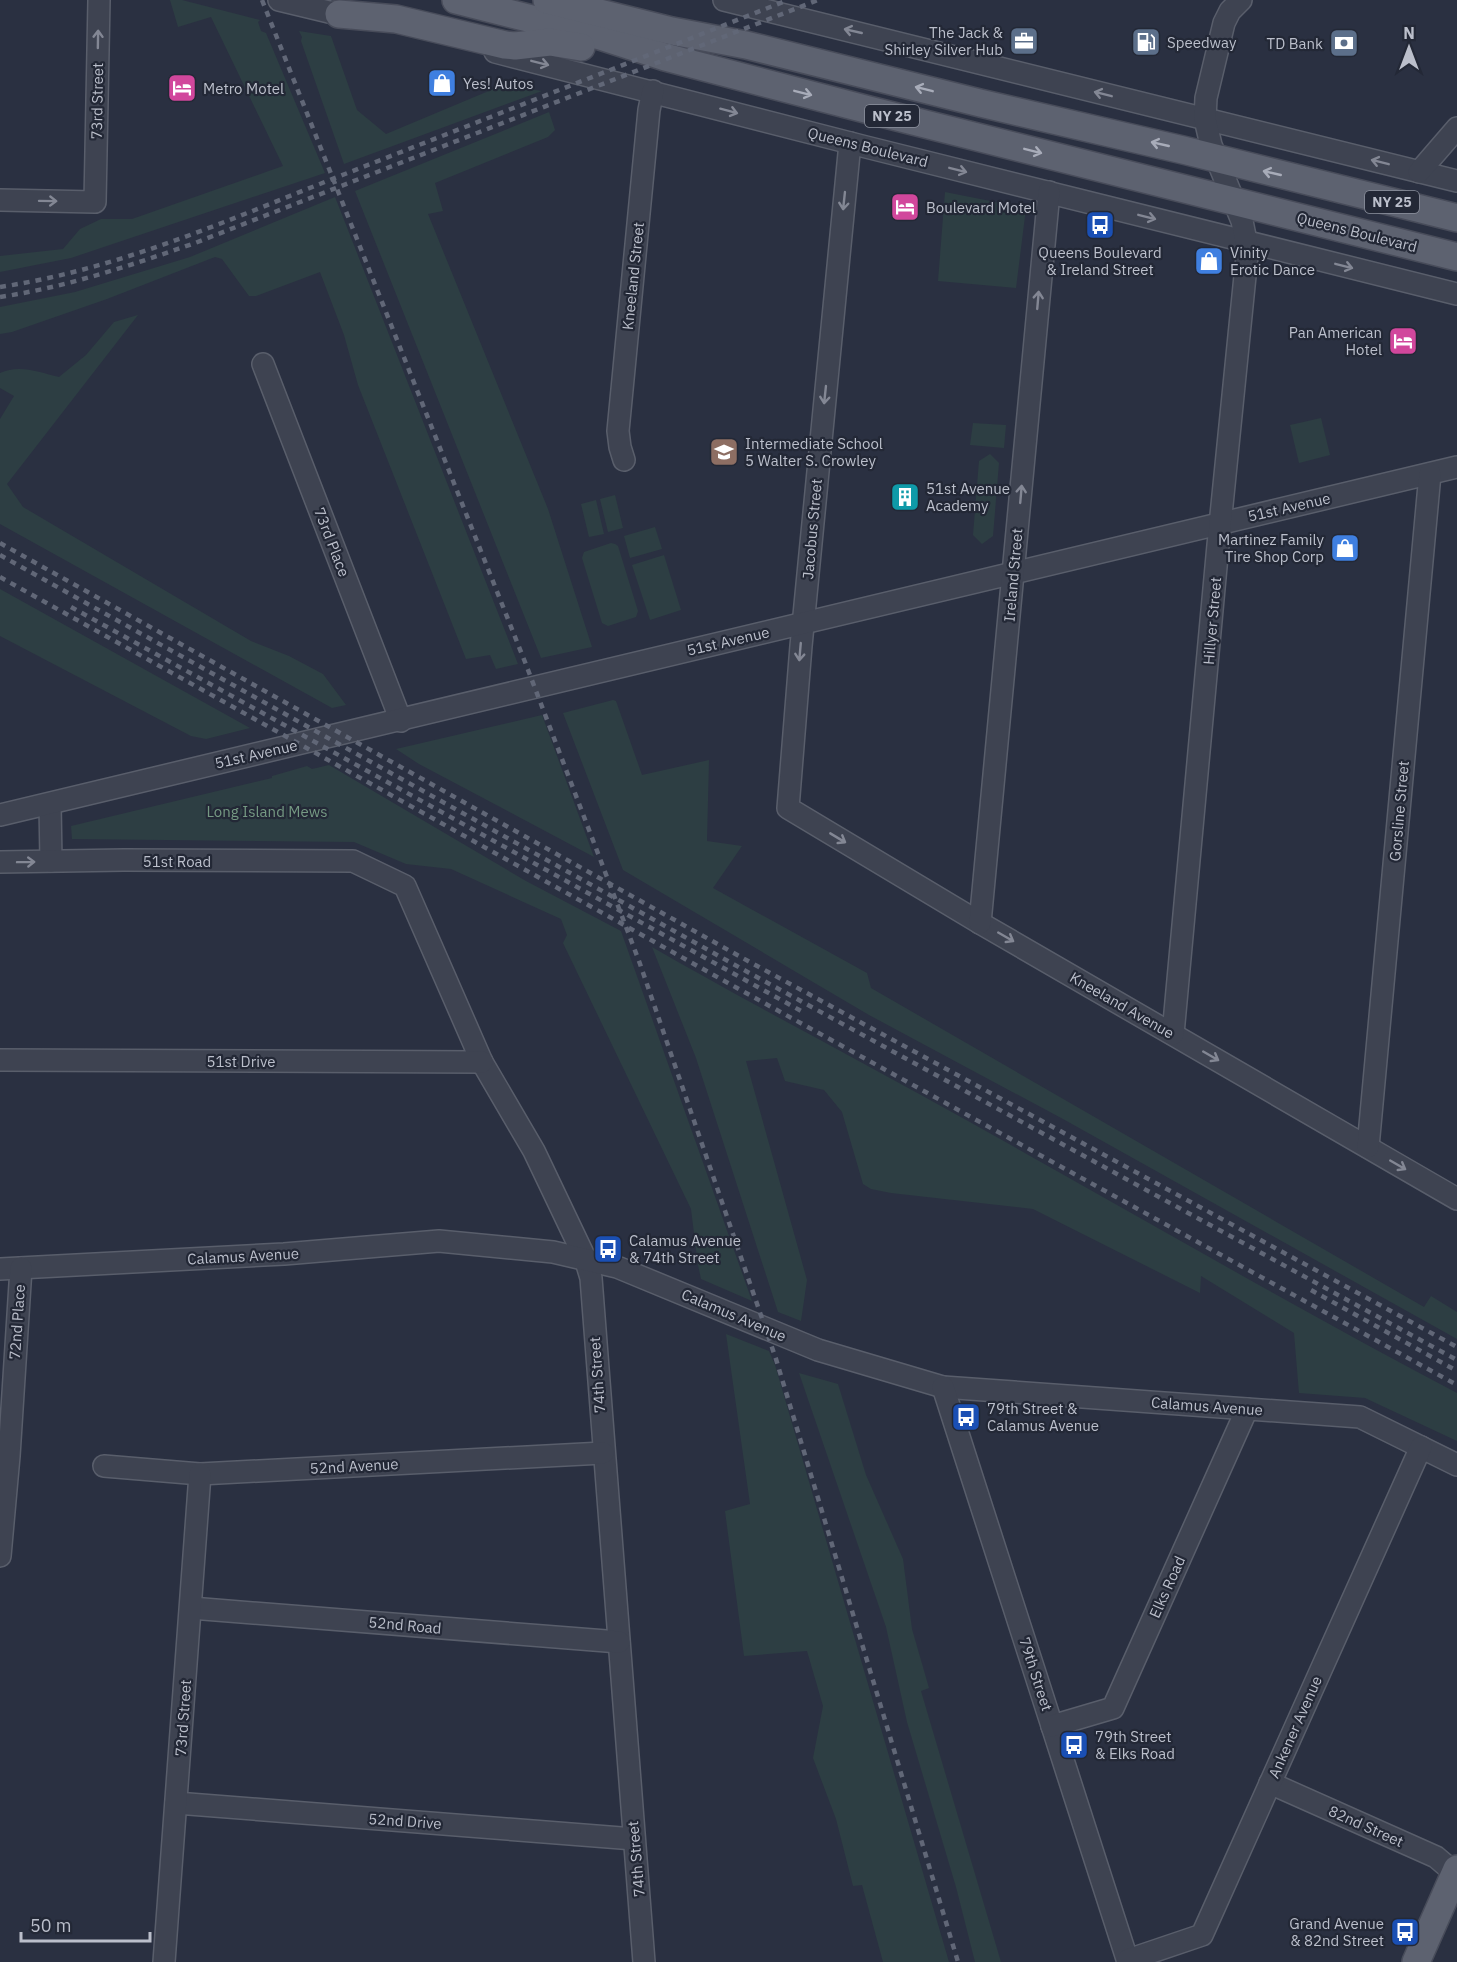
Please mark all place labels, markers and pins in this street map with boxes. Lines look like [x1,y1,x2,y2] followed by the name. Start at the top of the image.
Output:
[884,23,1004,59] place label: The Jack & Shirley Silver Hub
[1008,25,1040,57] office icon: The Jack & Shirley Silver Hub
[1130,26,1162,58] fuel station icon: Speedway
[1328,27,1360,59] bank icon: TD Bank
[1167,33,1237,52] place label: Speedway
[1267,34,1323,53] place label: TD Bank
[426,67,458,99] shop icon: Yes! Autos
[166,72,198,104] hotel icon: Metro Motel
[463,74,534,93] place label: Yes! Autos
[203,79,284,98] place label: Metro Motel
[889,191,921,223] hotel icon: Boulevard Motel
[926,198,1036,217] place label: Boulevard Motel
[1084,209,1116,241] bus stop icon: Queens Boulevard & Ireland Street
[1038,243,1162,279] place label: Queens Boulevard & Ireland Street
[1230,243,1315,279] place label: Vinity Erotic Dance
[1193,245,1225,277] shop icon: Vinity Erotic Dance
[1289,323,1382,359] place label: Pan American Hotel
[1387,325,1419,357] hotel icon: Pan American Hotel
[745,434,883,470] place label: Intermediate School 5 Walter S. Crowley
[708,436,740,468] school or university icon: Intermediate School 5 Walter S. Crowley
[926,479,1010,515] place label: 51st Avenue Academy
[889,481,921,513] building icon: 51st Avenue Academy
[1218,530,1325,566] place label: Martinez Family Tire Shop Corp
[1329,532,1361,564] shop icon: Martinez Family Tire Shop Corp
[629,1231,741,1267] place label: Calamus Avenue & 74th Street
[592,1233,624,1265] bus stop icon: Calamus Avenue & 74th Street
[987,1399,1099,1435] place label: 79th Street & Calamus Avenue
[950,1401,982,1433] bus stop icon: 79th Street & Calamus Avenue
[1095,1727,1175,1763] place label: 79th Street & Elks Road
[1058,1729,1090,1761] bus stop icon: 79th Street & Elks Road
[1289,1914,1384,1950] place label: Grand Avenue & 82nd Street
[1389,1916,1421,1948] bus stop icon: Grand Avenue & 82nd Street

